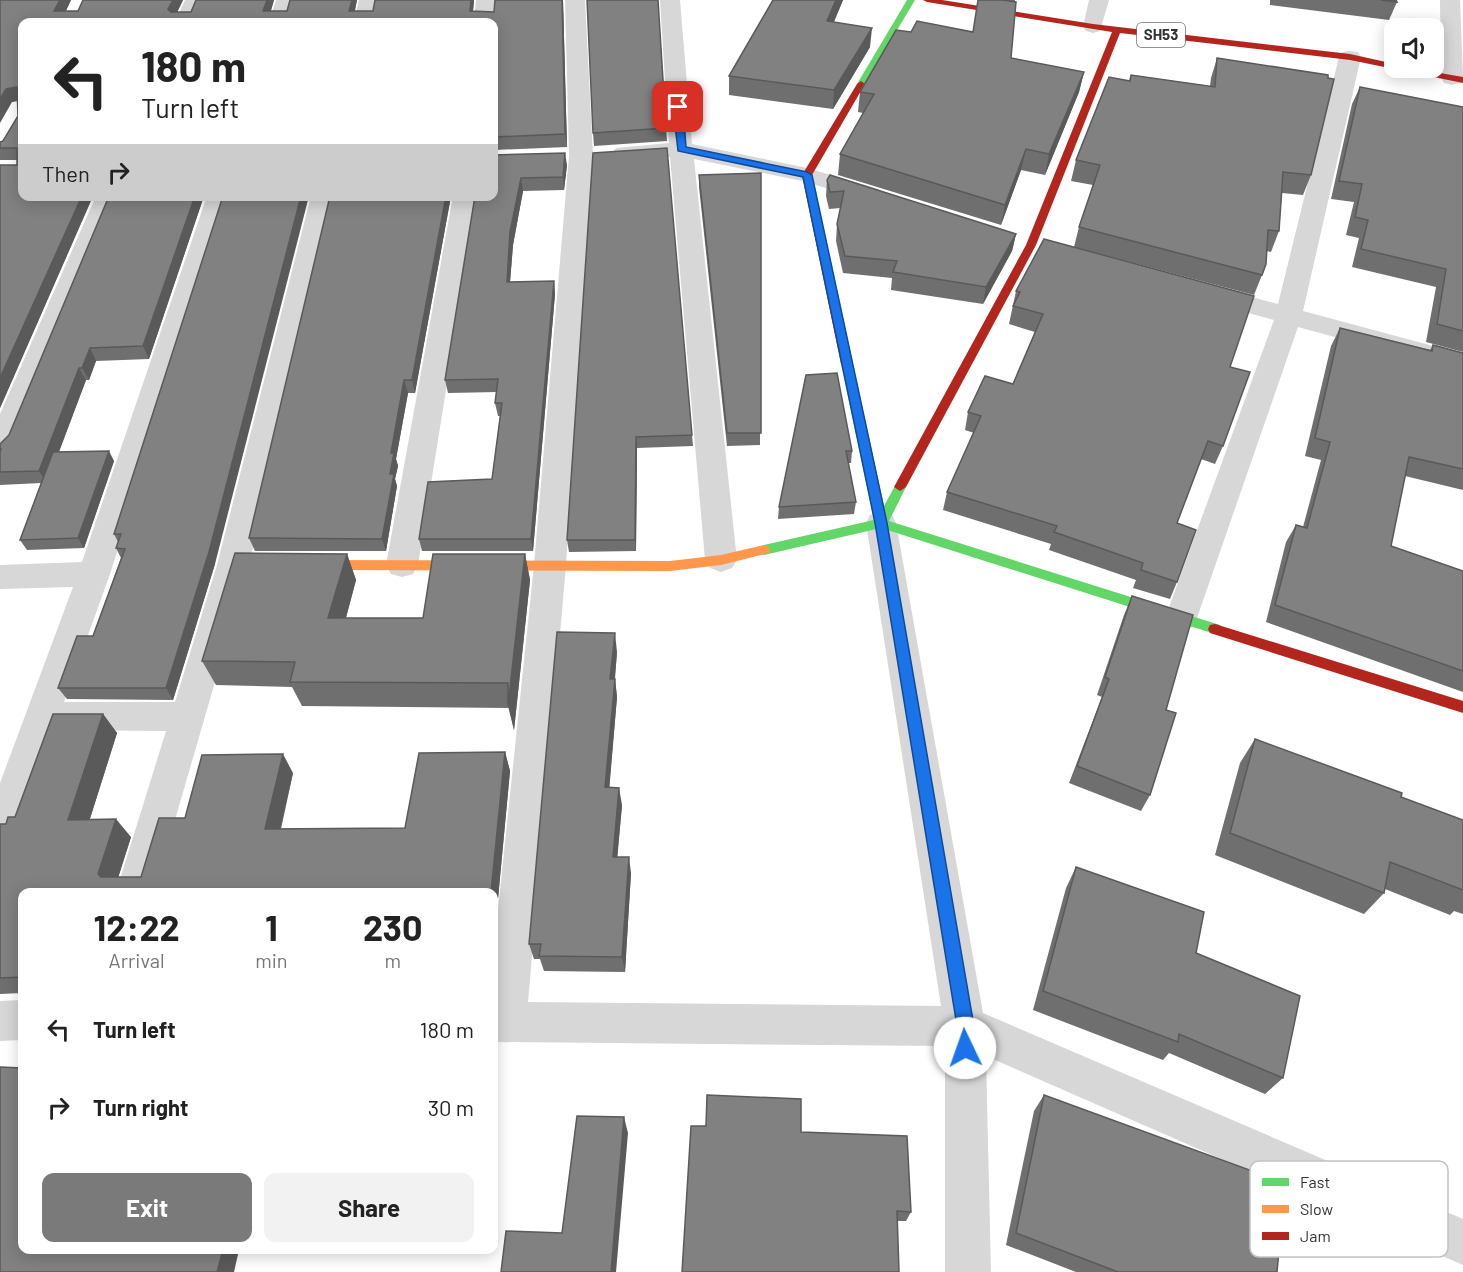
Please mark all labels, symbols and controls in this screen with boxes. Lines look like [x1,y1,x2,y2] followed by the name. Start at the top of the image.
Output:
[1384,18,1444,78] map controls
[1384,18,1444,78] button: sound
[1137,23,1185,47] road number: SH53
[141,40,246,90] text: 180 m
[42,42,120,120] icon: left
[652,81,703,132] pin
[661,90,694,123] icon: arrive
[141,91,239,123] text: Turn left
[102,156,135,189] icon: right
[42,160,90,186] text: Then
[93,905,180,948] text: 12:22
[265,905,278,948] text: 1
[363,905,423,948] text: 230
[109,948,165,972] text: Arrival
[255,948,288,972] text: min
[385,948,401,972] text: m
[42,1013,75,1046] icon: left
[93,1016,176,1042] text: Turn left
[420,1016,474,1042] text: 180 m
[933,1016,997,1080] position arrow
[42,1091,75,1124] icon: right
[93,1094,188,1120] text: Turn right
[428,1094,474,1120] text: 30 m
[1250,1161,1448,1257] legend
[1300,1172,1330,1191] text: Fast
[42,1173,252,1242] button: Exit
[264,1173,474,1242] button: Share
[1300,1199,1333,1218] text: Slow
[1300,1226,1331,1245] text: Jam

